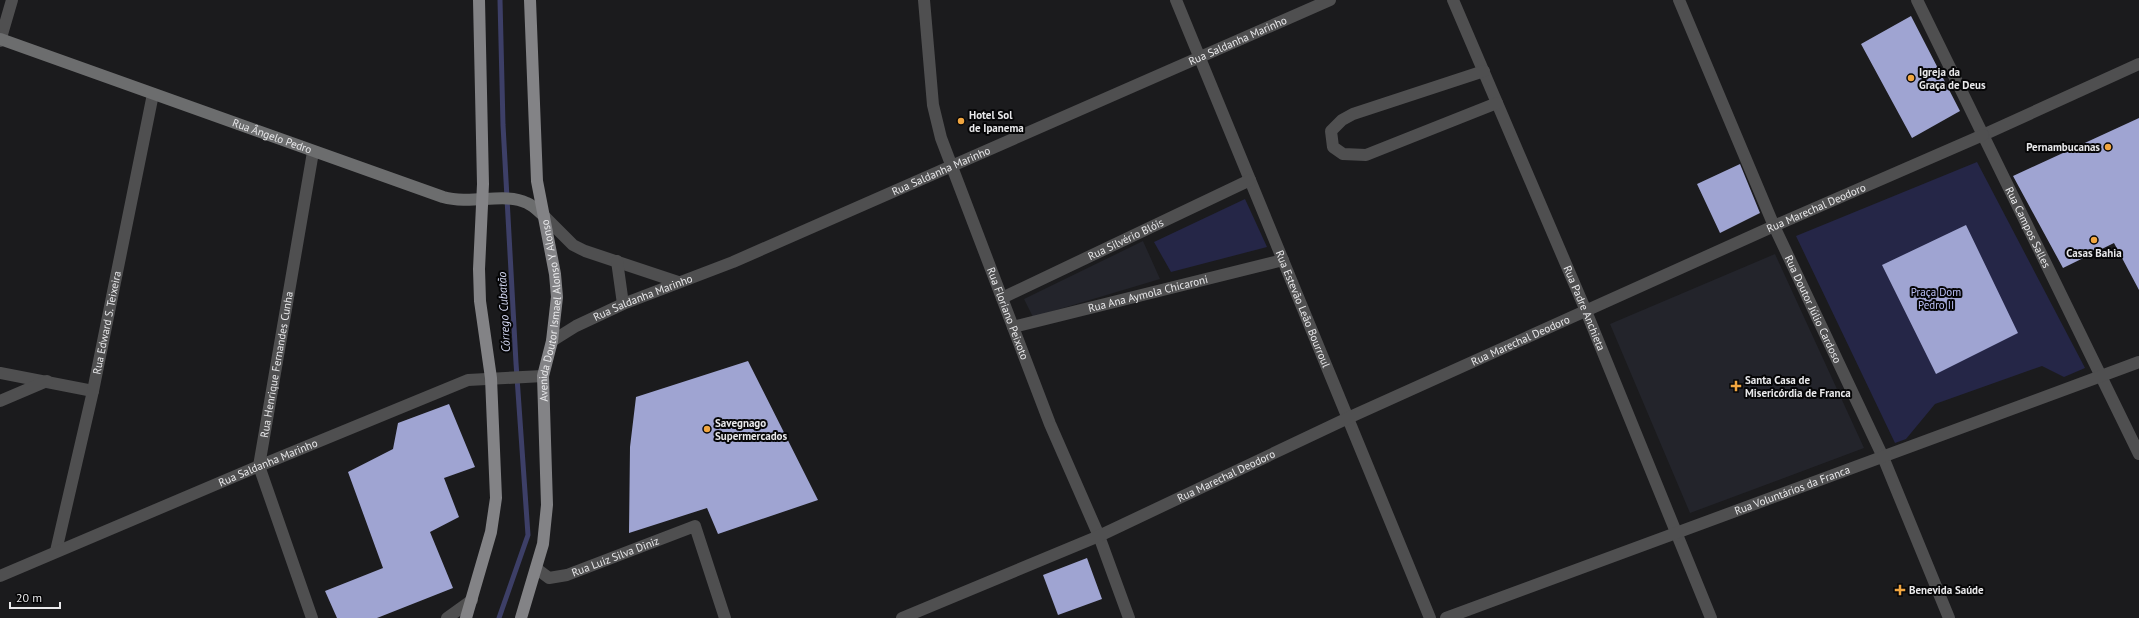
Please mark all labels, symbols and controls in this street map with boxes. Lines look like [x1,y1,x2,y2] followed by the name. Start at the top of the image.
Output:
[1186,13,1289,68] street label: Rua Saldanha Marinho
[1919,65,1986,92] place label: Igreja da Graça de Deus
[1906,73,1916,83] marker: Igreja da Graça de Deus
[969,108,1024,135] place label: Hotel Sol de Ipanema
[231,115,314,157] street label: Rua Ângelo Pedro
[956,116,966,126] marker: Hotel Sol de Ipanema
[2026,140,2100,154] place label: Pernambucanas
[2103,142,2113,152] marker: Pernambucanas
[890,143,992,198] street label: Rua Saldanha Marinho
[1764,180,1868,236] street label: Rua Marechal Deodoro
[2002,184,2054,271] street label: Rua Campos Salles
[1086,215,1166,263] street label: Rua Silvério Blóis
[536,218,564,402] street label: Avenida Doutor Ismael Alonso Y Alonso
[2089,235,2099,245] marker: Casas Bahia
[2066,246,2122,260] place label: Casas Bahia
[1273,248,1334,370] street label: Rua Estevão Leão Bourroul
[1782,253,1845,365] street label: Rua Doutor Júlio Cardoso
[1560,263,1608,353] street label: Rua Padre Anchieta
[984,265,1032,362] street label: Rua Floriano Peixoto
[90,270,124,376] street label: Rua Edward S. Teixeira
[494,271,513,353] water label: Córrego Cubatão
[591,271,695,324] street label: Rua Saldanha Marinho
[1087,272,1209,315] street label: Rua Ana Aymola Chicaroni
[1911,285,1961,312] park label: Praça Dom Pedro II
[257,290,296,439] street label: Rua Henrique Fernandes Cunha
[1469,312,1572,369] street label: Rua Marechal Deodoro
[1745,373,1851,400] place label: Santa Casa de Misericórdia de Franca
[1730,380,1742,392] marker: Santa Casa de Misericórdia de Franca
[715,416,787,443] place label: Savegnago Supermercados
[702,424,712,434] marker: Savegnago Supermercados
[216,436,320,489] street label: Rua Saldanha Marinho
[1175,447,1277,505] street label: Rua Marechal Deodoro
[1732,462,1852,518] street label: Rua Voluntários da Franca
[570,533,661,580] street label: Rua Luiz Silva Diniz
[1909,583,1984,597] place label: Benevida Saúde
[10,584,60,610] scale bar
[1894,584,1906,596] marker: Benevida Saúde
[16,590,42,605] text: 20 m

